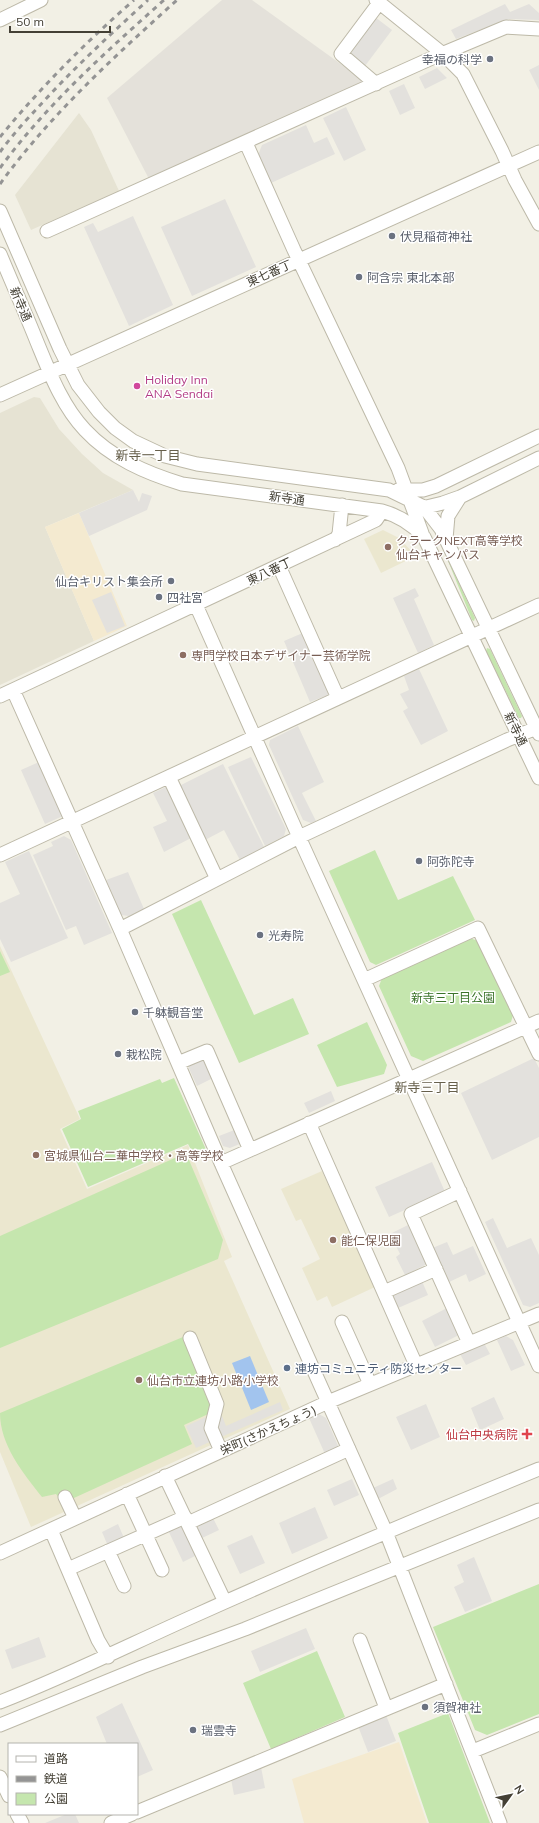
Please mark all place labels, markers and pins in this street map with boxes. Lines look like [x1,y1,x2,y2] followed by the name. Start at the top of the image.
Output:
[422,52,482,67] place label: 幸福の科学
[485,54,495,64] marker: 幸福の科学
[400,229,472,244] place label: 伏見稲荷神社
[387,231,397,241] marker: 伏見稲荷神社
[367,270,454,285] place label: 阿含宗 東北本部
[354,272,364,282] marker: 阿含宗 東北本部
[145,372,213,401] place label: Holiday Inn ANA Sendai
[132,381,142,391] marker: Holiday Inn ANA Sendai
[396,533,523,562] place label: クラークNEXT高等学校 仙台キャンパス
[383,542,393,552] marker: クラークNEXT高等学校 仙台キャンパス
[55,574,163,589] place label: 仙台キリスト集会所
[166,576,176,586] marker: 仙台キリスト集会所
[167,590,203,605] place label: 四社宮
[154,592,164,602] marker: 四社宮
[191,648,371,663] place label: 専門学校日本デザイナー芸術学院
[178,650,188,660] marker: 専門学校日本デザイナー芸術学院
[427,854,475,869] place label: 阿弥陀寺
[414,856,424,866] marker: 阿弥陀寺
[268,928,304,943] place label: 光寿院
[255,930,265,940] marker: 光寿院
[143,1005,203,1020] place label: 千躰観音堂
[130,1007,140,1017] marker: 千躰観音堂
[126,1047,162,1062] place label: 栽松院
[113,1049,123,1059] marker: 栽松院
[44,1148,224,1163] place label: 宮城県仙台二華中学校・高等学校
[31,1150,41,1160] marker: 宮城県仙台二華中学校・高等学校
[341,1233,401,1248] place label: 能仁保児園
[328,1235,338,1245] marker: 能仁保児園
[295,1361,462,1376] place label: 連坊コミュニティ防災センター
[282,1363,292,1373] marker: 連坊コミュニティ防災センター
[147,1373,279,1388] place label: 仙台市立連坊小路小学校
[134,1375,144,1385] marker: 仙台市立連坊小路小学校
[446,1427,518,1442] place label: 仙台中央病院
[521,1428,533,1440] marker: 仙台中央病院
[433,1700,481,1715] place label: 須賀神社
[420,1702,430,1712] marker: 須賀神社
[201,1723,237,1738] place label: 瑞雲寺
[188,1725,198,1735] marker: 瑞雲寺

